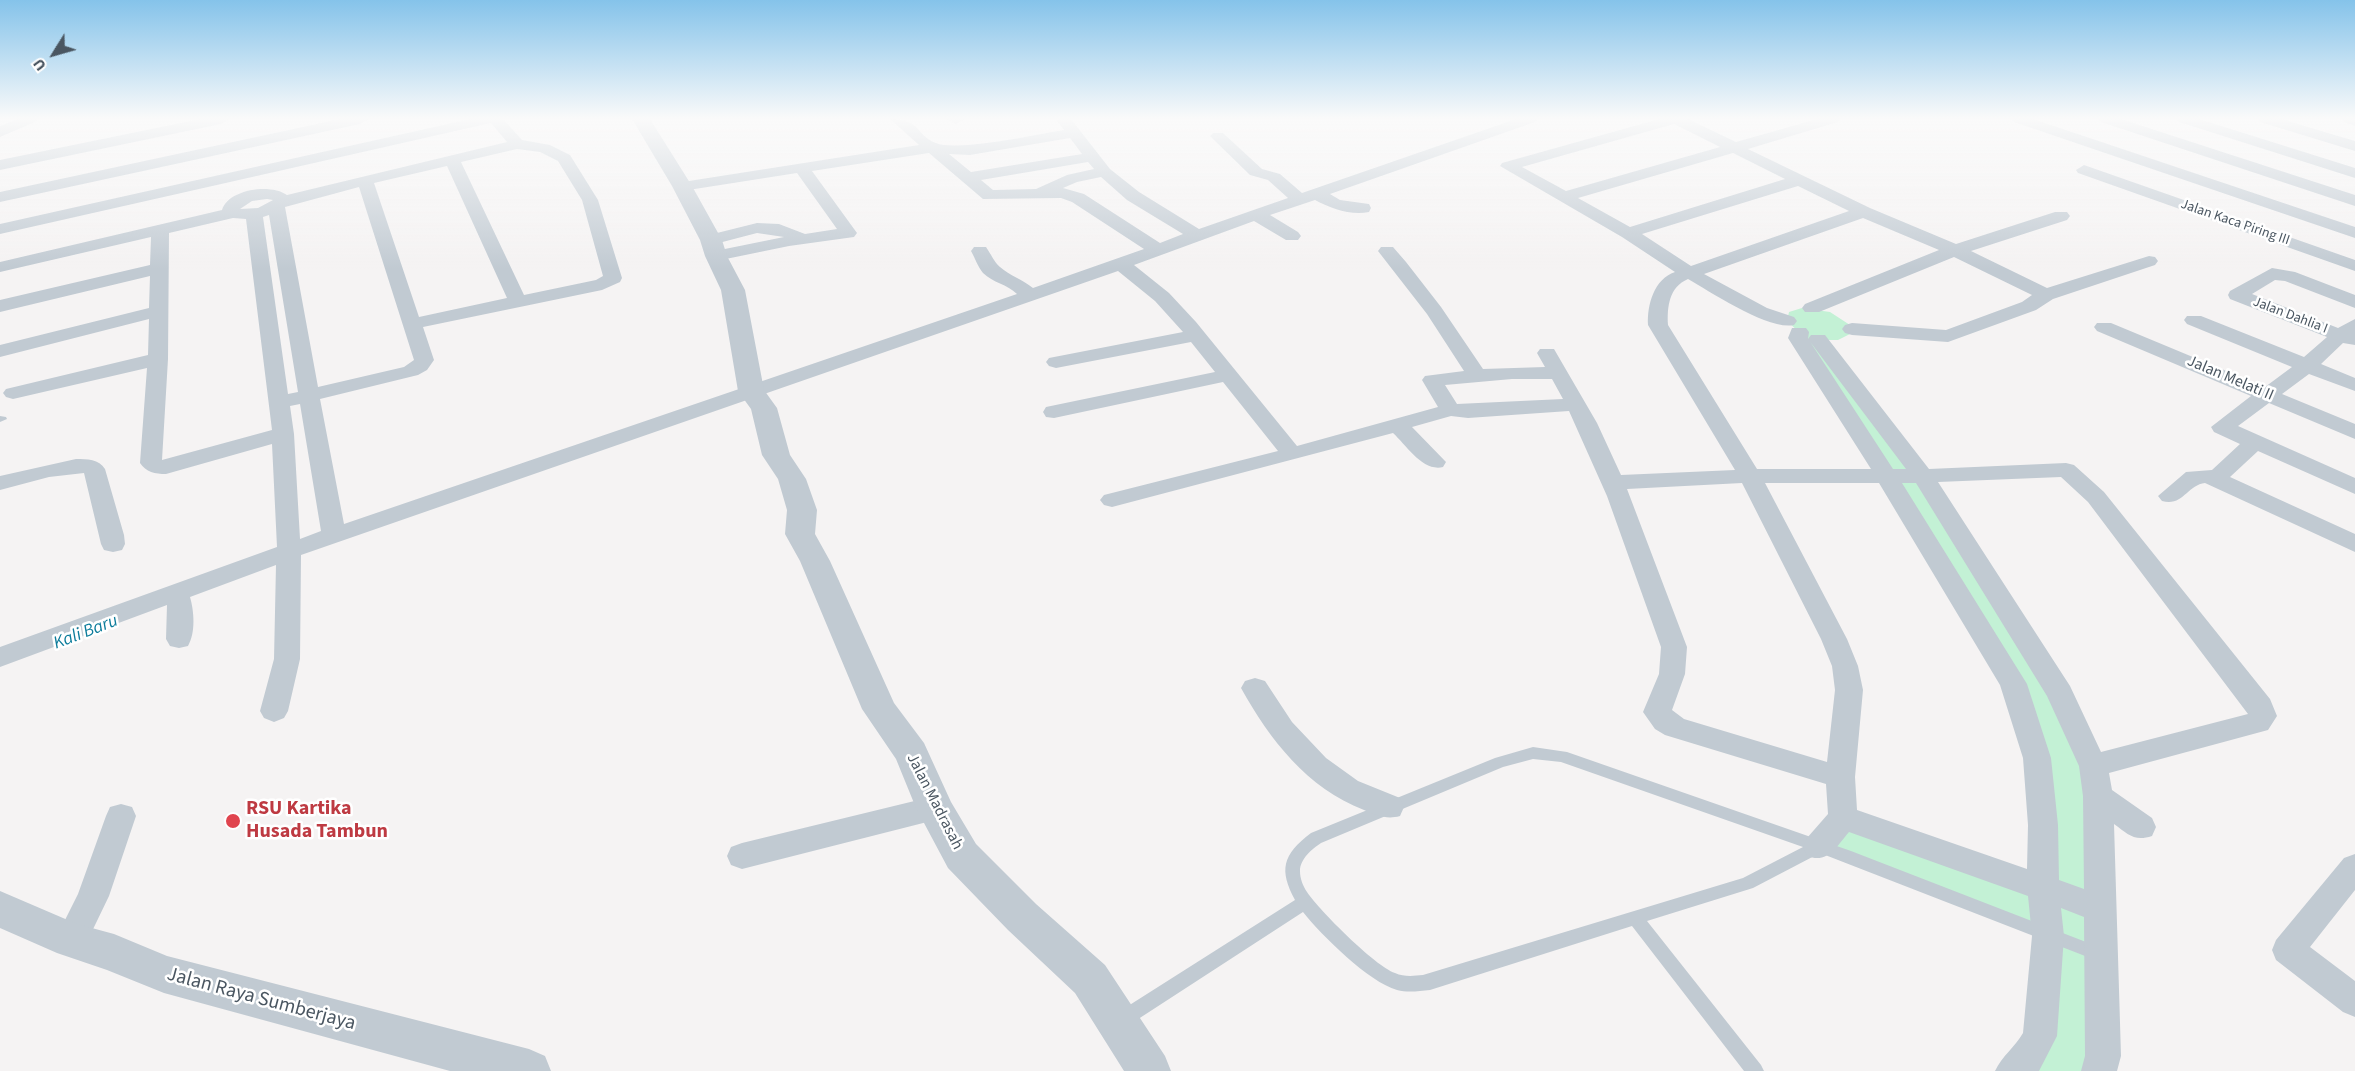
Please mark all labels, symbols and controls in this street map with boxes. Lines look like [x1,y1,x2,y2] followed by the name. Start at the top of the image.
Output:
[24,24,84,84] north arrow
[28,54,52,76] text: U
[2178,196,2292,250] street label: Jalan Kaca Piring III
[2250,294,2330,338] street label: Jalan Dahlia I
[2184,352,2276,406] street label: Jalan Melati II
[51,611,121,655] water label: Kali Baru
[902,751,966,853] street label: Jalan Madrasah
[246,798,388,845] place label: RSU Kartika Husada Tambun
[224,812,242,830] marker: RSU Kartika Husada Tambun
[164,963,358,1037] street label: Jalan Raya Sumberjaya

